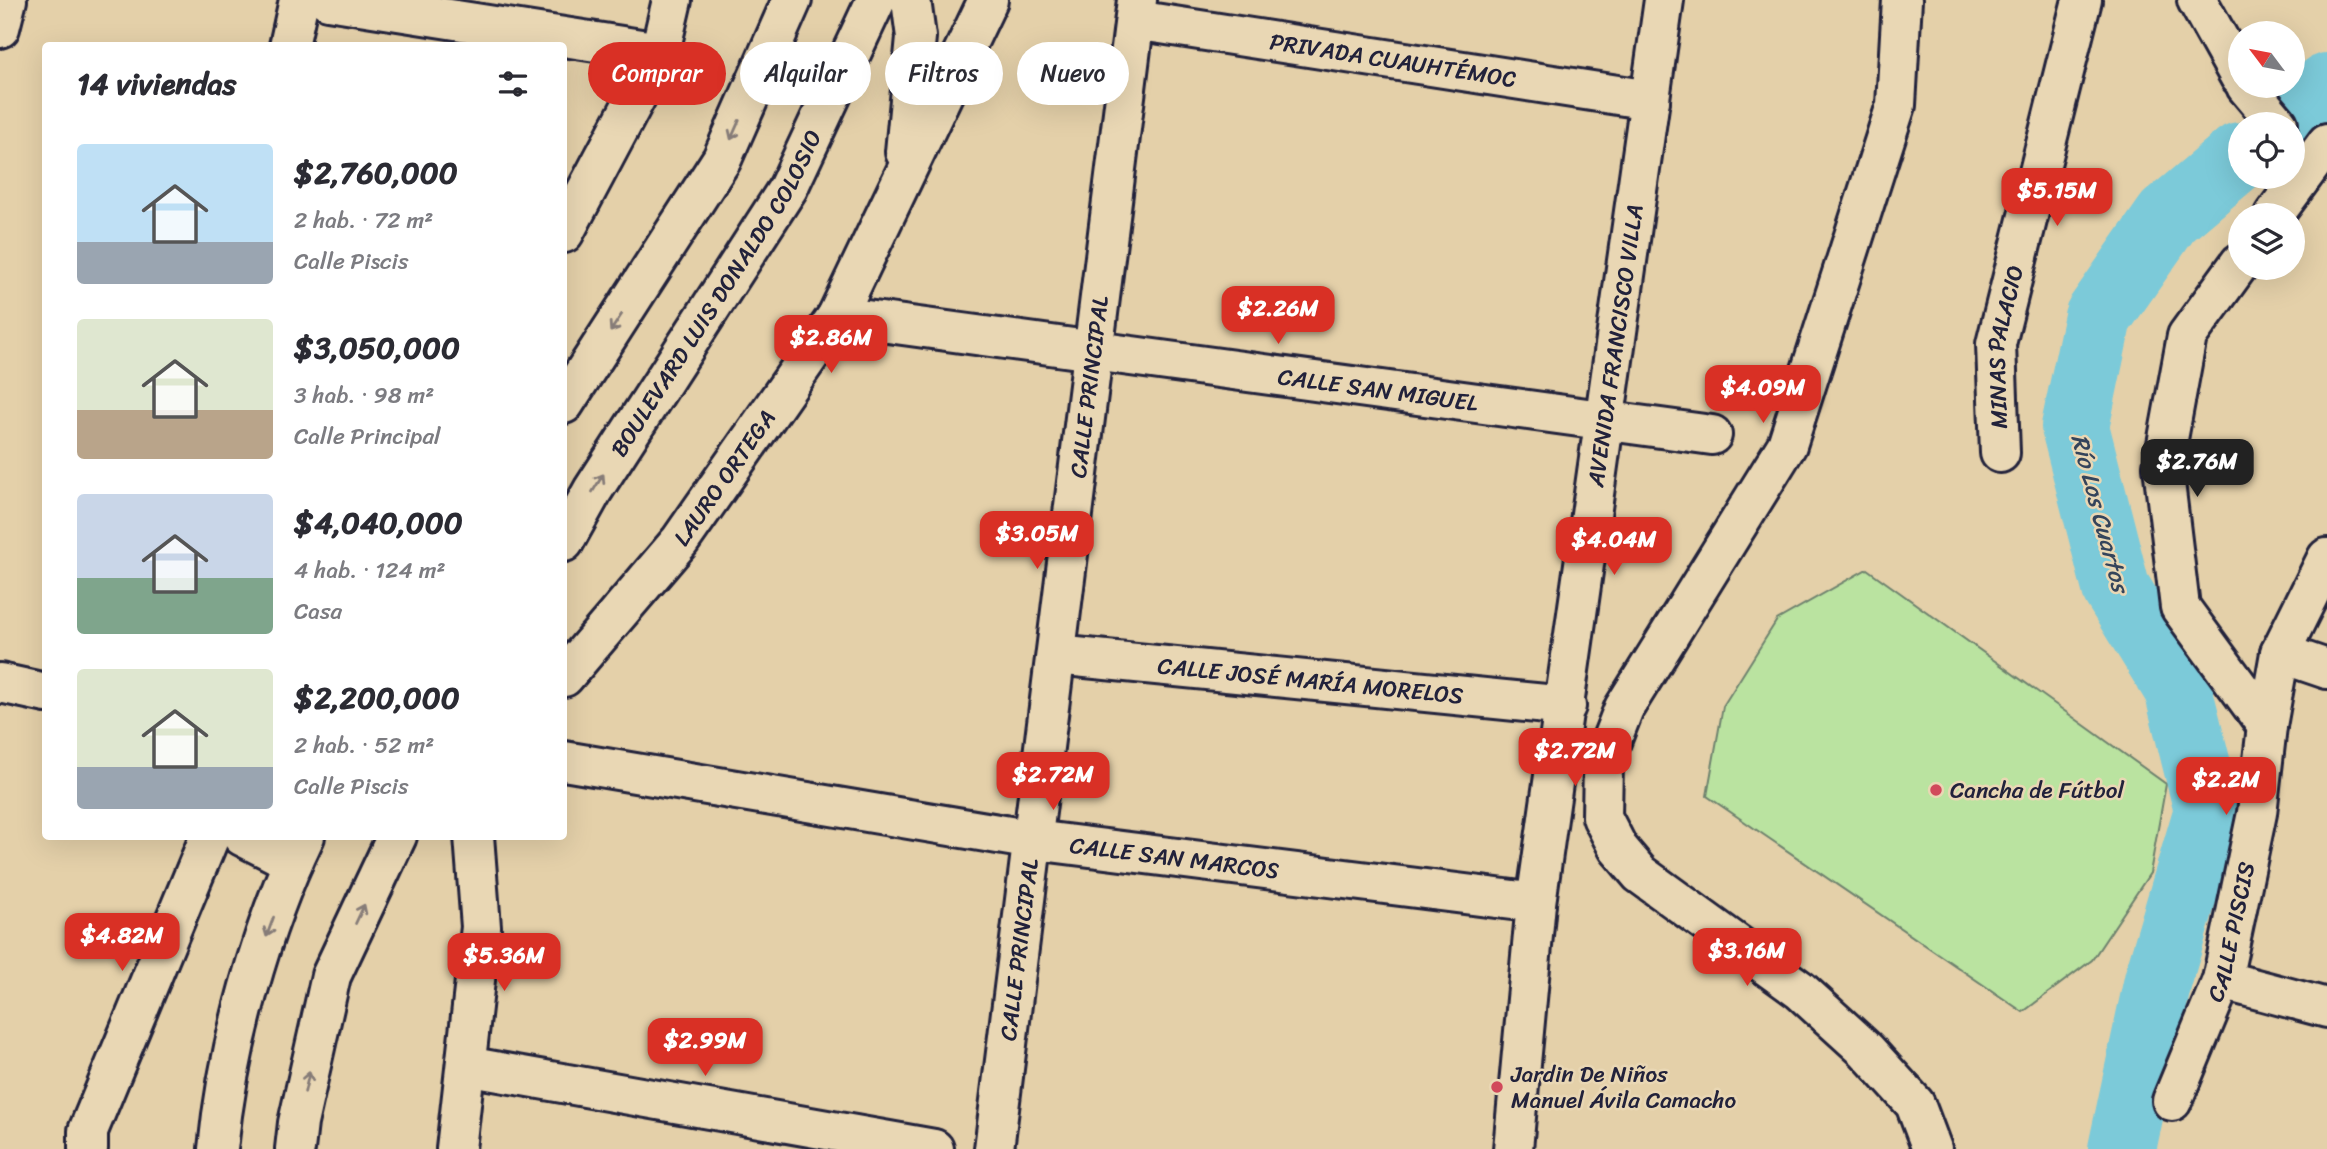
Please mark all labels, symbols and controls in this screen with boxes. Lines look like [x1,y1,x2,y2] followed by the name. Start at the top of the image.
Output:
[1267,21,1519,99] street label: PRIVADA CUAUHTÉMOC
[2228,21,2305,98] north arrow
[2228,21,2305,280] map controls
[588,42,726,105] chip: Comprar
[740,42,871,105] chip: Alquilar
[885,42,1003,105] chip: Filtros
[1017,42,1129,105] chip: Nuevo
[77,57,236,111] text: 14 viviendas
[494,65,532,103] icon: filters
[2228,112,2305,189] button: locate
[728,118,741,140] one-way arrow
[599,122,833,465] street label: BOULEVARD LUIS DONALDO COLOSIO
[294,146,458,200] text: $2,760,000
[2000,168,2114,228] pin: $5.15M
[2017,170,2097,211] text: $5.15M
[133,172,217,256] icon: home
[294,200,433,241] text: 2 hab. · 72 m²
[1575,202,1655,491] street label: AVENIDA FRANCISCO VILLA
[2228,203,2305,280] button: layers
[294,241,409,282] text: Calle Piscis
[1975,261,2035,430] street label: MINAS PALACIO
[1221,286,1335,346] pin: $2.26M
[1238,288,1318,329] text: $2.26M
[1057,293,1121,480] street label: CALLE PRINCIPAL
[608,313,623,332] one-way arrow
[774,316,888,375] pin: $2.86M
[790,317,872,358] text: $2.86M
[294,321,460,375] text: $3,050,000
[133,347,217,431] icon: home
[1275,356,1481,424] street label: CALLE SAN MIGUEL
[1706,366,1820,425] pin: $4.09M
[1721,367,1805,408] text: $4.09M
[294,375,434,416] text: 3 hab. · 98 m²
[662,401,787,555] street label: LAURO ORTEGA
[294,416,441,457] text: Calle Principal
[2059,429,2142,600] water label: Río Los Cuartos
[2140,440,2254,499] pin: $2.76M
[2157,441,2237,482] text: $2.76M
[590,474,605,493] one-way arrow
[294,496,463,550] text: $4,040,000
[980,512,1094,571] pin: $3.05M
[996,513,1078,554] text: $3.05M
[1557,518,1671,577] pin: $4.04M
[1572,519,1656,560] text: $4.04M
[133,522,217,606] icon: home
[294,550,446,591] text: 4 hab. · 124 m²
[294,591,342,632] text: Casa
[1156,645,1466,716] street label: CALLE JOSÉ MARÍA MORELOS
[294,671,460,725] text: $2,200,000
[133,697,217,781] icon: home
[294,725,434,766] text: 2 hab. · 52 m²
[1518,728,1632,788] pin: $2.72M
[1535,730,1615,771] text: $2.72M
[996,752,1110,812] pin: $2.72M
[1013,754,1093,795] text: $2.72M
[2177,758,2275,817] pin: $2.2M
[2192,759,2260,800] text: $2.2M
[294,766,409,807] text: Calle Piscis
[1950,770,2124,811] place label: Cancha de Fútbol
[1928,782,1944,798] marker: Cancha de Fútbol
[1067,824,1281,891] street label: CALLE SAN MARCOS
[987,856,1051,1043] street label: CALLE PRINCIPAL
[2195,858,2267,1008] street label: CALLE PISCIS
[354,904,368,925] one-way arrow
[65,914,179,973] pin: $4.82M
[81,915,163,956] text: $4.82M
[262,915,275,937] one-way arrow
[1690,928,1804,988] pin: $3.16M
[1709,930,1785,971] text: $3.16M
[447,934,561,993] pin: $5.36M
[464,935,544,976] text: $5.36M
[648,1018,762,1078] pin: $2.99M
[664,1020,746,1061] text: $2.99M
[1510,1054,1737,1121] place label: Jardin De Niños Manuel Ávila Camacho
[301,1071,315,1094] one-way arrow
[1489,1079,1505,1095] marker: Jardin De Niños Manuel Ávila Camacho

